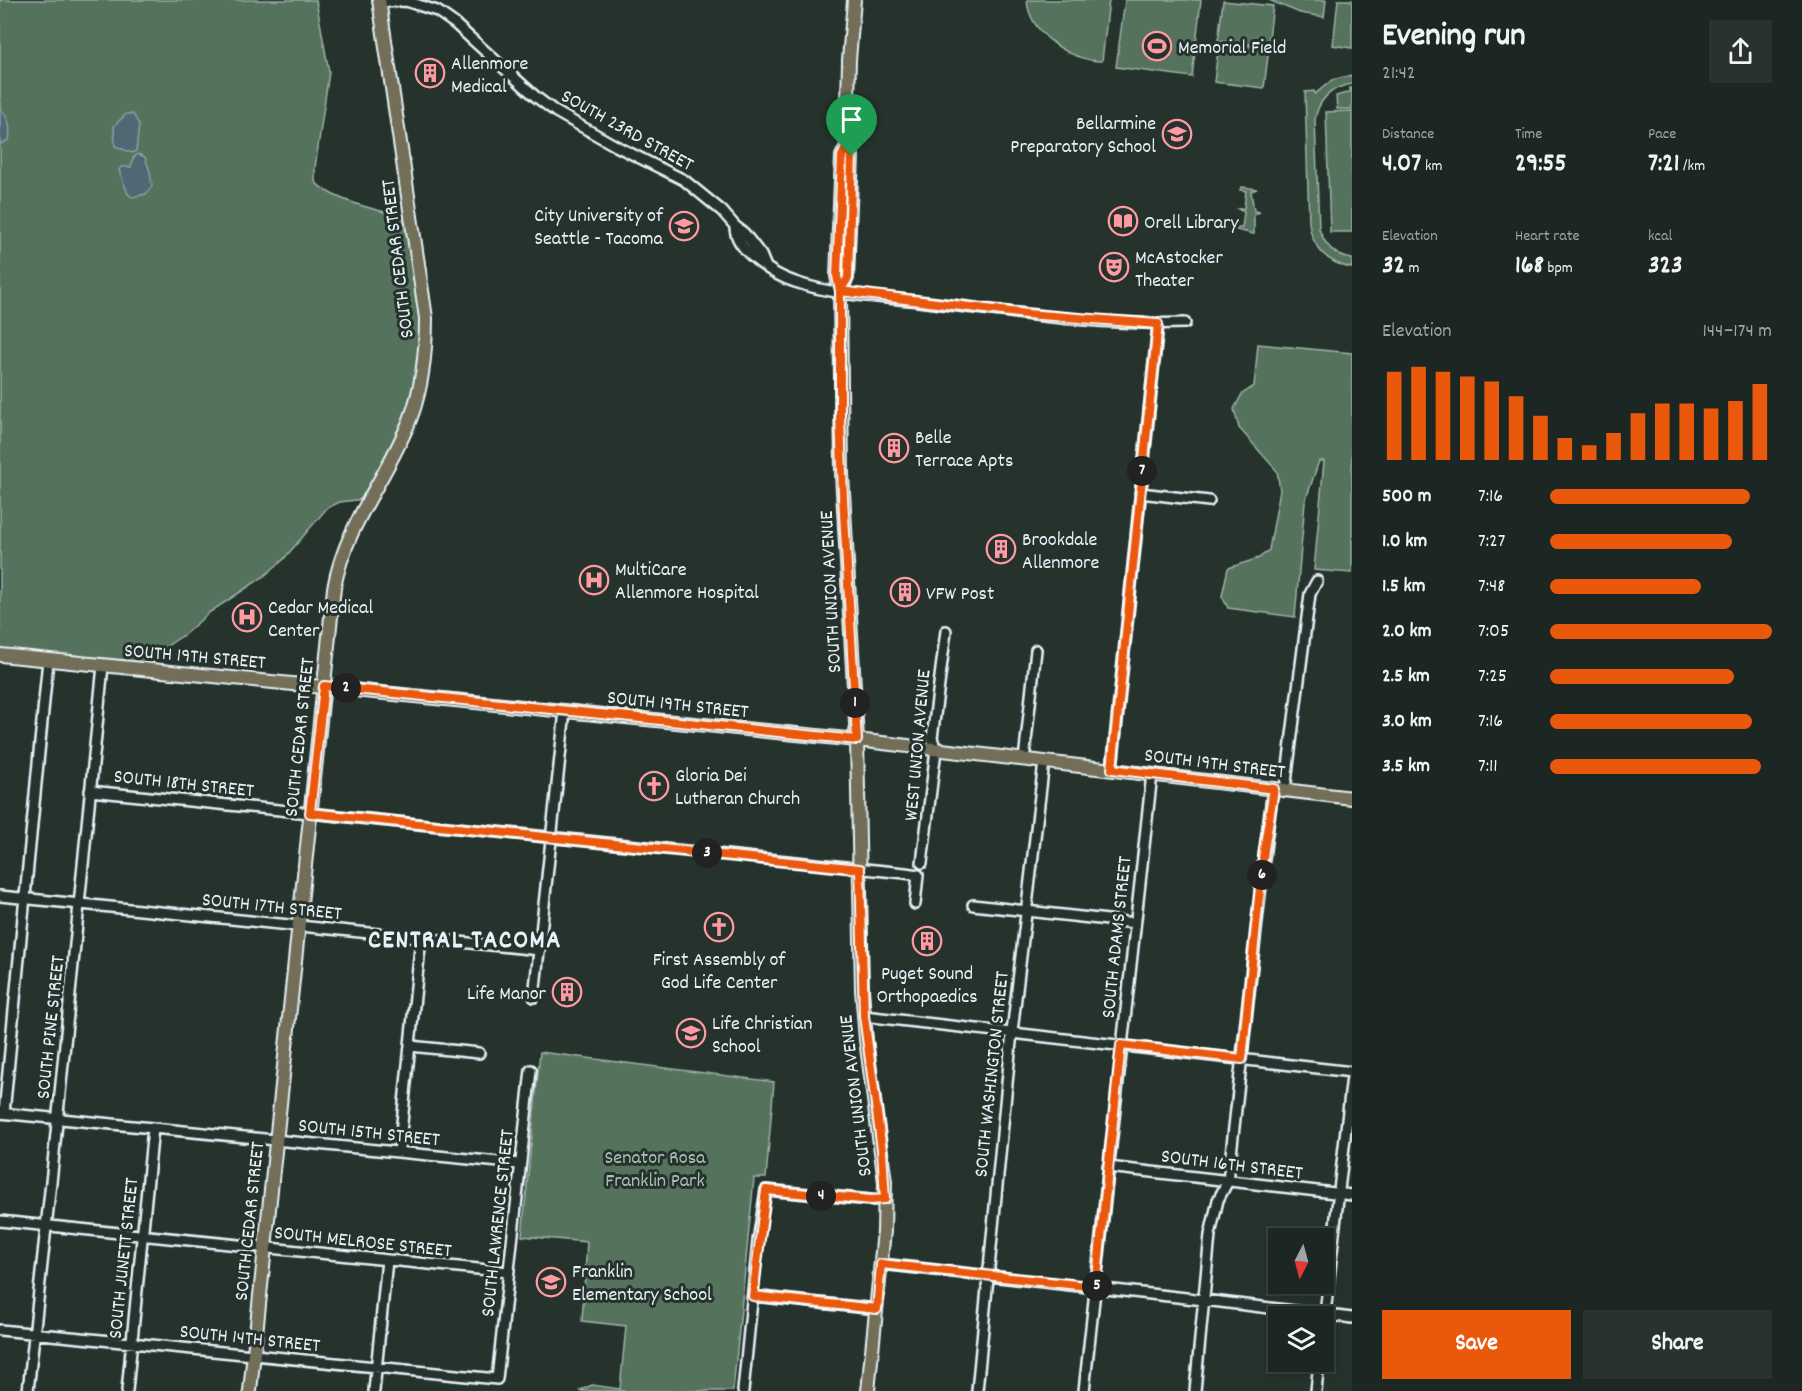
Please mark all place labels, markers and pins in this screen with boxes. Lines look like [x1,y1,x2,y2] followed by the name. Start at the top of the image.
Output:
[1141,30,1173,62] sports icon: Memorial Field
[1178,35,1286,63] place label: Memorial Field
[451,51,529,102] place label: Allenmore Medical
[414,57,446,89] building icon: Allenmore Medical
[826,94,877,156] pin
[1010,111,1156,162] place label: Bellarmine Preparatory School
[1161,118,1193,150] school or university icon: Bellarmine Preparatory School
[534,203,664,254] place label: City University of Seattle - Tacoma
[1107,205,1139,237] library icon: Orell Library
[668,210,700,242] school or university icon: City University of Seattle - Tacoma
[1144,210,1240,238] place label: Orell Library
[1135,245,1223,296] place label: McAstocker Theater
[1098,251,1130,283] theatre icon: McAstocker Theater
[915,425,1013,476] place label: Belle Terrace Apts
[878,432,910,464] building icon: Belle Terrace Apts
[1127,456,1157,486] pin: 7
[1022,527,1100,578] place label: Brookdale Allenmore
[985,533,1017,565] building icon: Brookdale Allenmore
[615,557,759,608] place label: MultiCare Allenmore Hospital
[578,564,610,596] hospital icon: MultiCare Allenmore Hospital
[889,576,921,608] building icon: VFW Post
[926,581,994,609] place label: VFW Post
[268,595,373,646] place label: Cedar Medical Center
[231,601,263,633] hospital icon: Cedar Medical Center
[331,673,361,703] pin: 2
[840,688,870,718] pin: 1
[675,763,800,814] place label: Gloria Dei Lutheran Church
[638,770,670,802] church icon: Gloria Dei Lutheran Church
[692,838,722,868] pin: 3
[1247,860,1277,890] pin: 6
[703,911,735,943] church icon: First Assembly of God Life Center
[911,925,943,957] building icon: Puget Sound Orthopaedics
[653,947,786,998] place label: First Assembly of God Life Center
[876,961,978,1012] place label: Puget Sound Orthopaedics
[551,976,583,1008] building icon: Life Manor
[467,981,547,1009] place label: Life Manor
[712,1011,812,1062] place label: Life Christian School
[675,1017,707,1049] school or university icon: Life Christian School
[806,1181,836,1211] pin: 4
[572,1259,712,1310] place label: Franklin Elementary School
[535,1266,567,1298] school or university icon: Franklin Elementary School
[1082,1271,1112,1301] pin: 5

